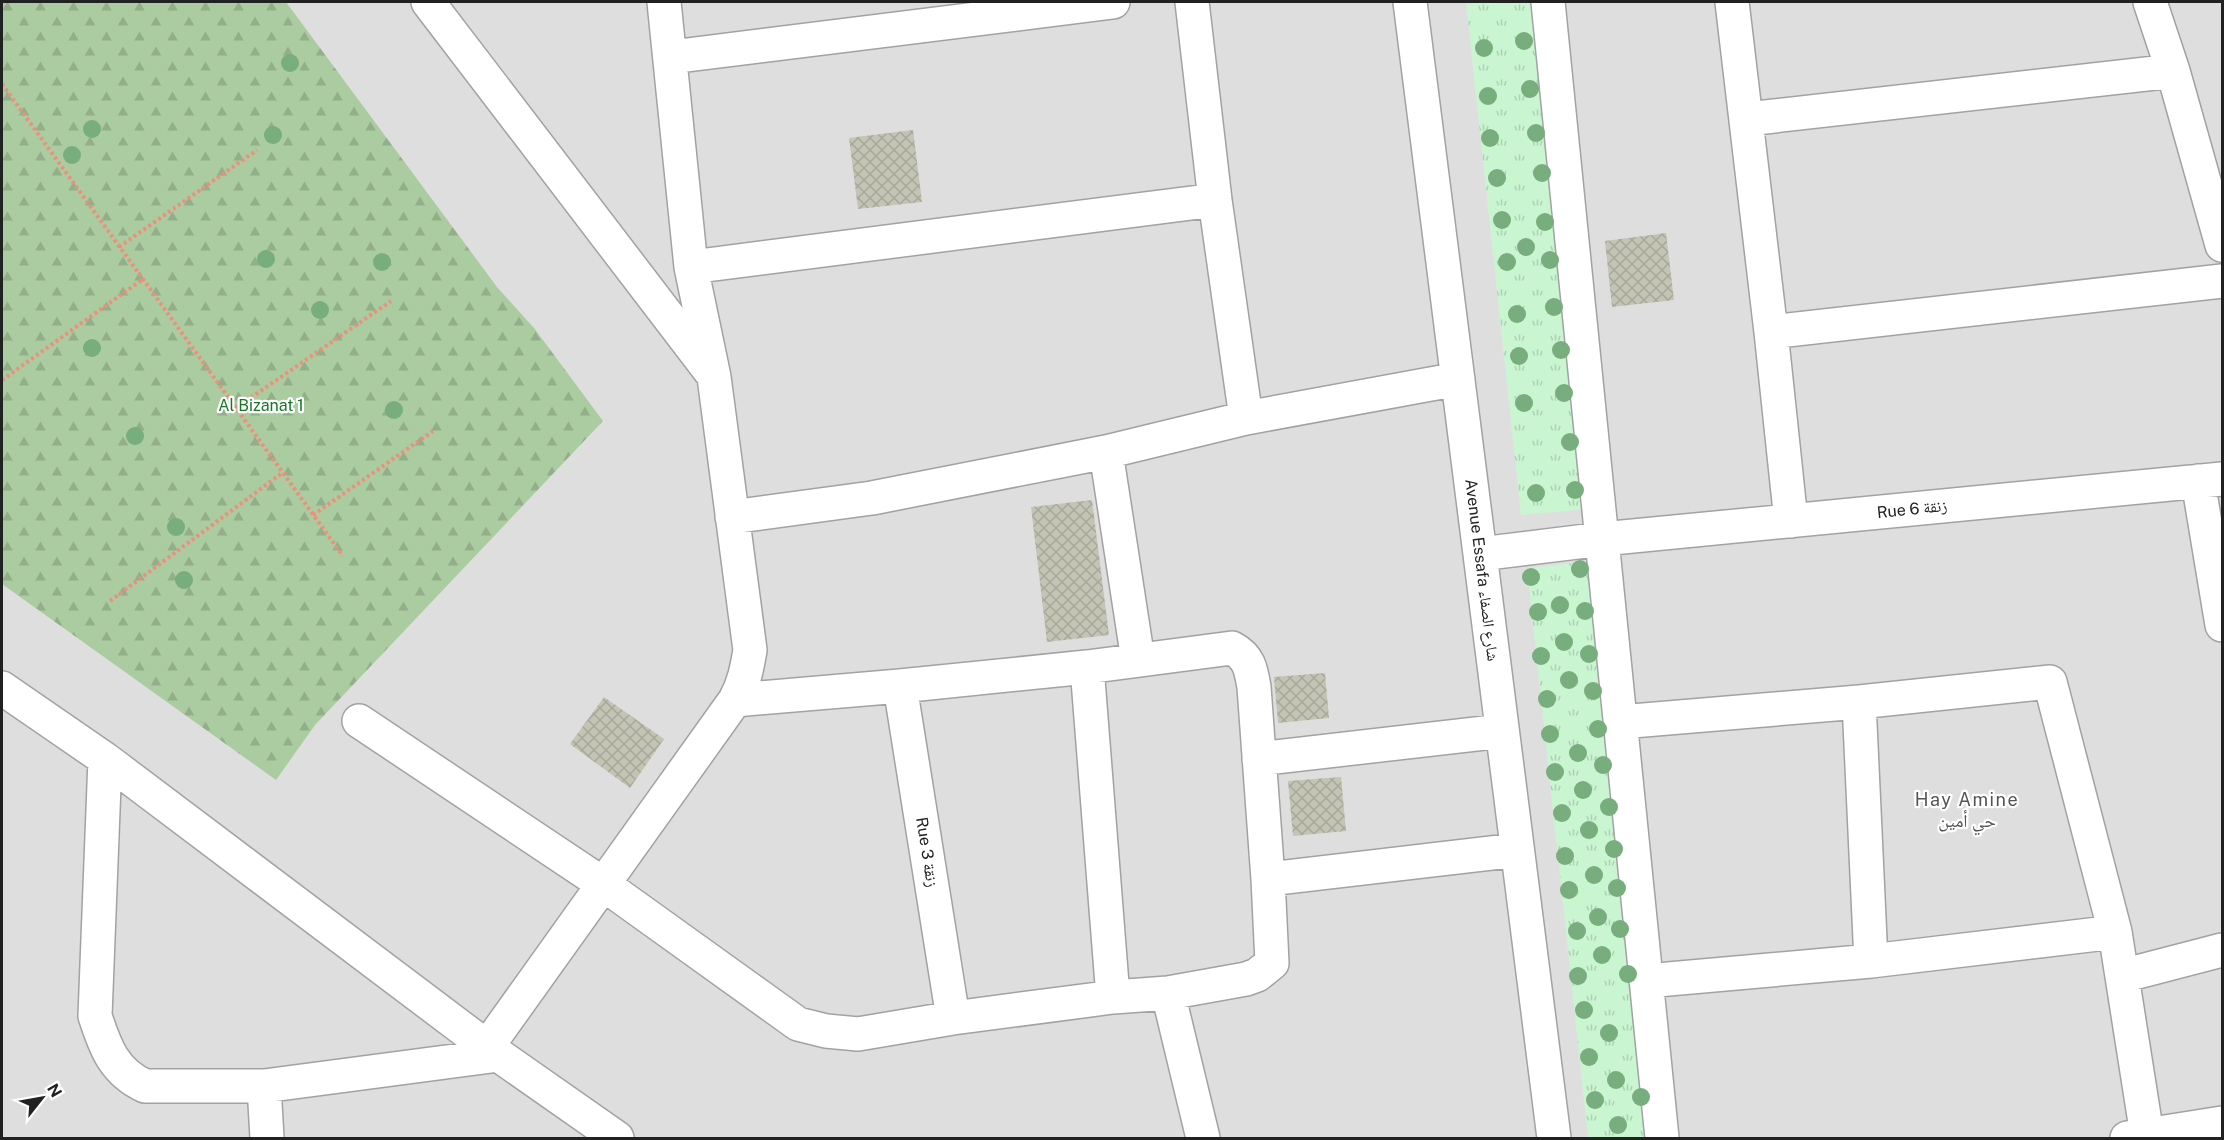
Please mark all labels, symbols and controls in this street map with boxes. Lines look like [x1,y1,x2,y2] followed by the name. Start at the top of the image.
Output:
[218,396,304,415] park label: Al Bizanat 1
[1460,478,1503,662] street label: Avenue Essafa شارع الصفاء
[1876,496,1948,522] street label: Rue 6 زنقة
[1915,789,2019,835] district label: Hay Amine حي أمين
[912,816,942,888] street label: Rue 3 زنقة
[12,1068,72,1128] north arrow
[43,1080,66,1101] text: N

